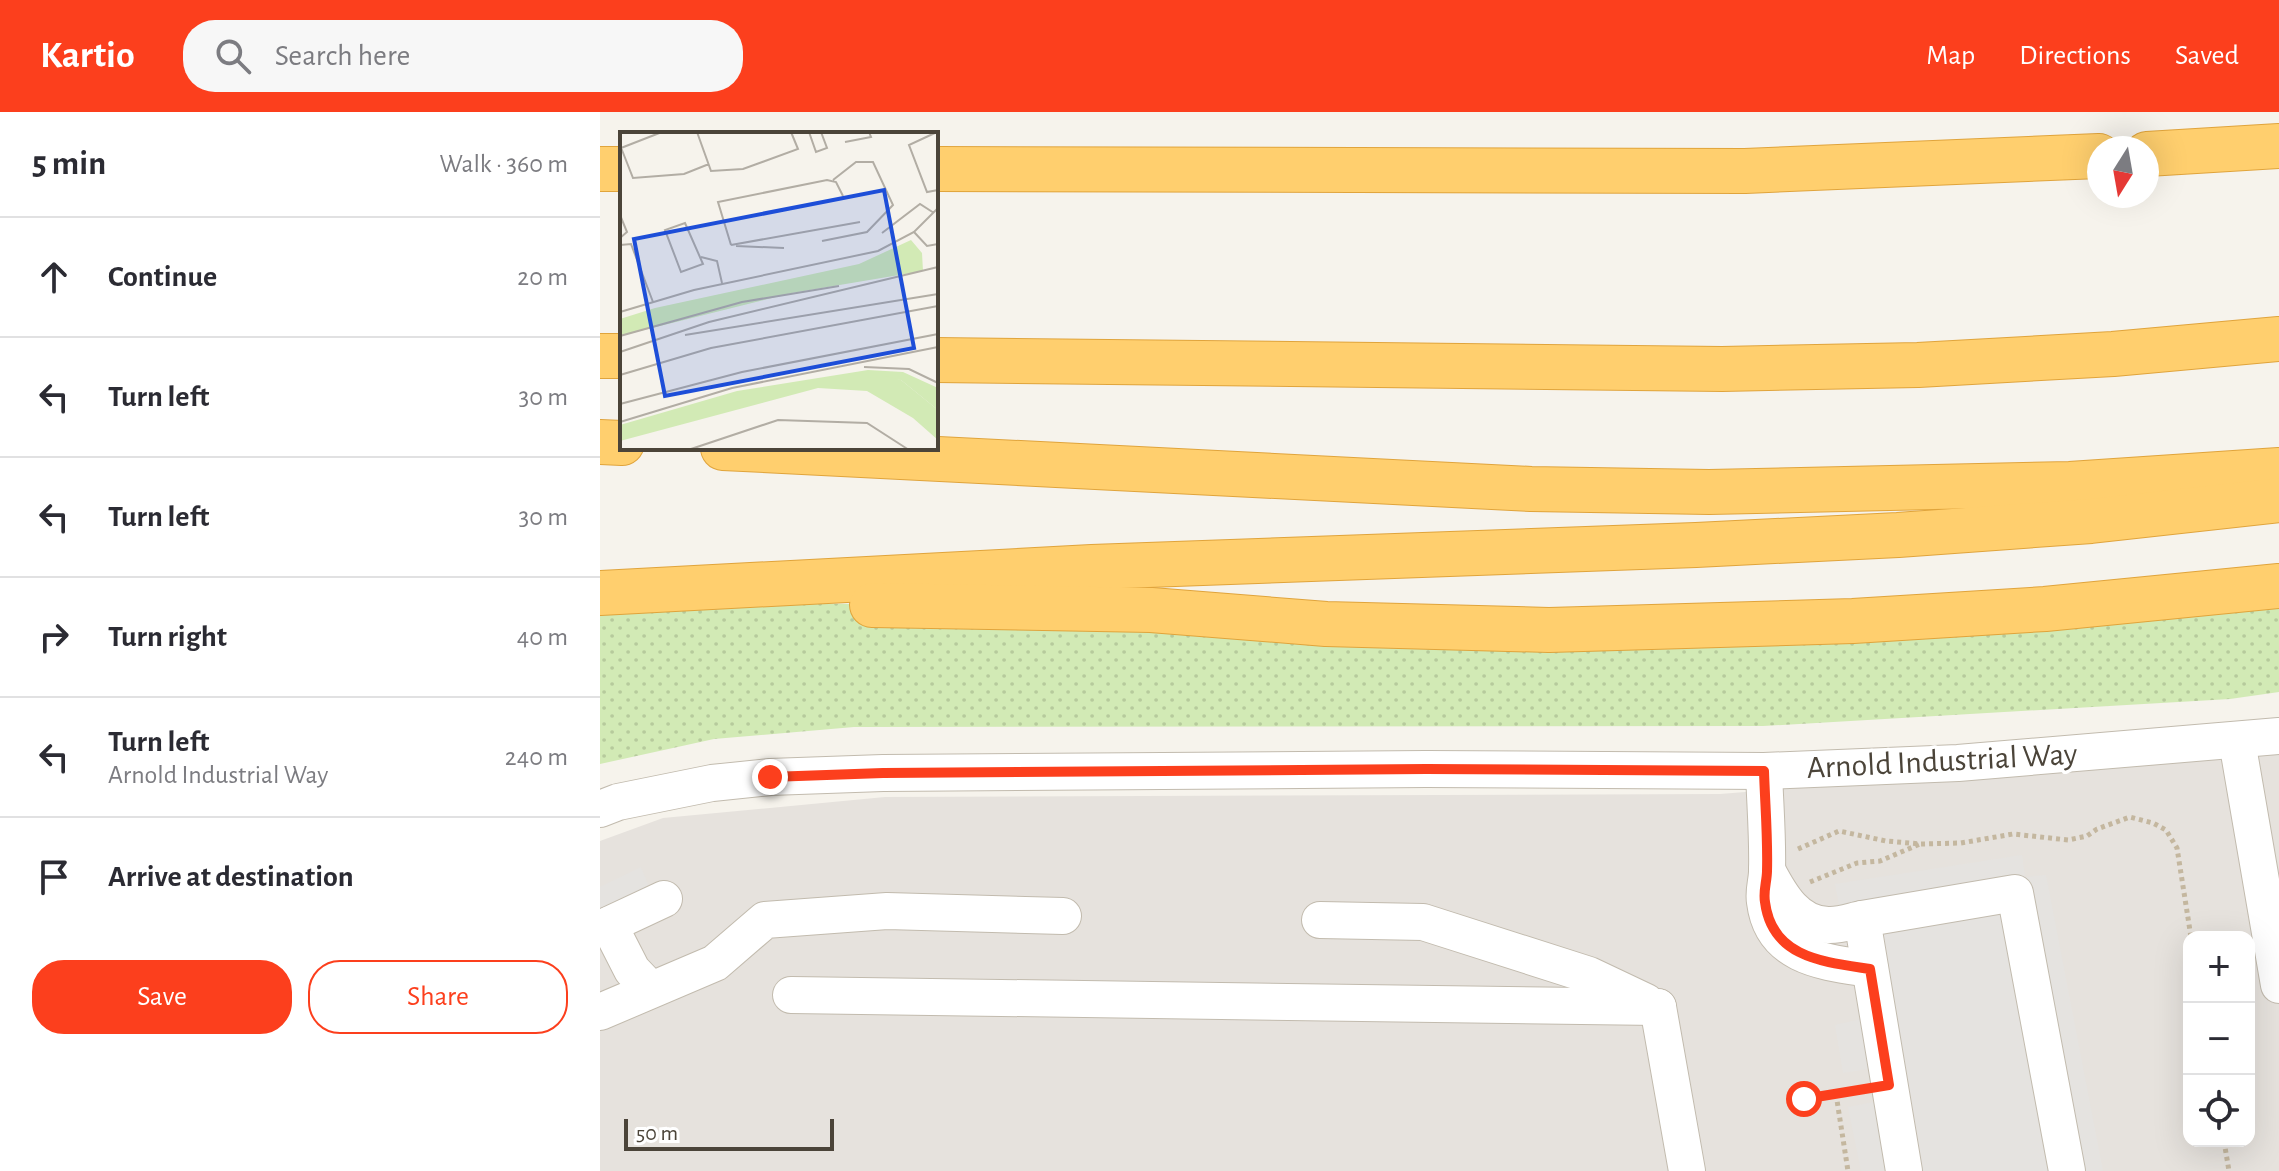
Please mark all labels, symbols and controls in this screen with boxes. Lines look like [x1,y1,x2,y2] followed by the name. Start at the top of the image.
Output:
[183,20,743,92] search box
[211,34,255,78] icon: search
[40,37,135,75] text: Kartio
[275,41,410,71] text: Search here
[1926,42,1975,70] text: Map
[2019,42,2131,70] text: Directions
[2175,42,2239,70] text: Saved
[620,132,938,450] inset map
[2087,136,2159,208] north arrow
[32,147,106,181] text: 5 min
[440,151,568,177] text: Walk · 360 m
[32,255,76,299] icon: ahead
[108,262,217,292] text: Continue
[517,264,568,290] text: 20 m
[32,375,76,419] icon: left
[108,382,209,412] text: Turn left
[518,384,568,410] text: 30 m
[32,495,76,539] icon: left
[108,502,209,532] text: Turn left
[518,504,568,530] text: 30 m
[32,615,76,659] icon: right
[108,622,227,652] text: Turn right
[517,624,568,650] text: 40 m
[108,727,209,757] text: Turn left
[32,735,76,779] icon: left
[1806,738,2079,784] street label: Arnold Industrial Way
[505,744,568,770] text: 240 m
[752,759,788,795] route end
[108,762,328,788] text: Arnold Industrial Way
[32,855,76,899] icon: arrive
[108,862,354,892] text: Arrive at destination
[2183,931,2255,1147] map controls
[2183,931,2255,1003] button: +
[32,960,292,1034] button: Save
[308,960,568,1034] button: Share
[2183,1003,2255,1075] button: −
[2183,1075,2255,1147] button: locate
[1786,1081,1822,1117] route start
[624,1115,834,1151] scale bar
[636,1122,678,1144] text: 50 m

